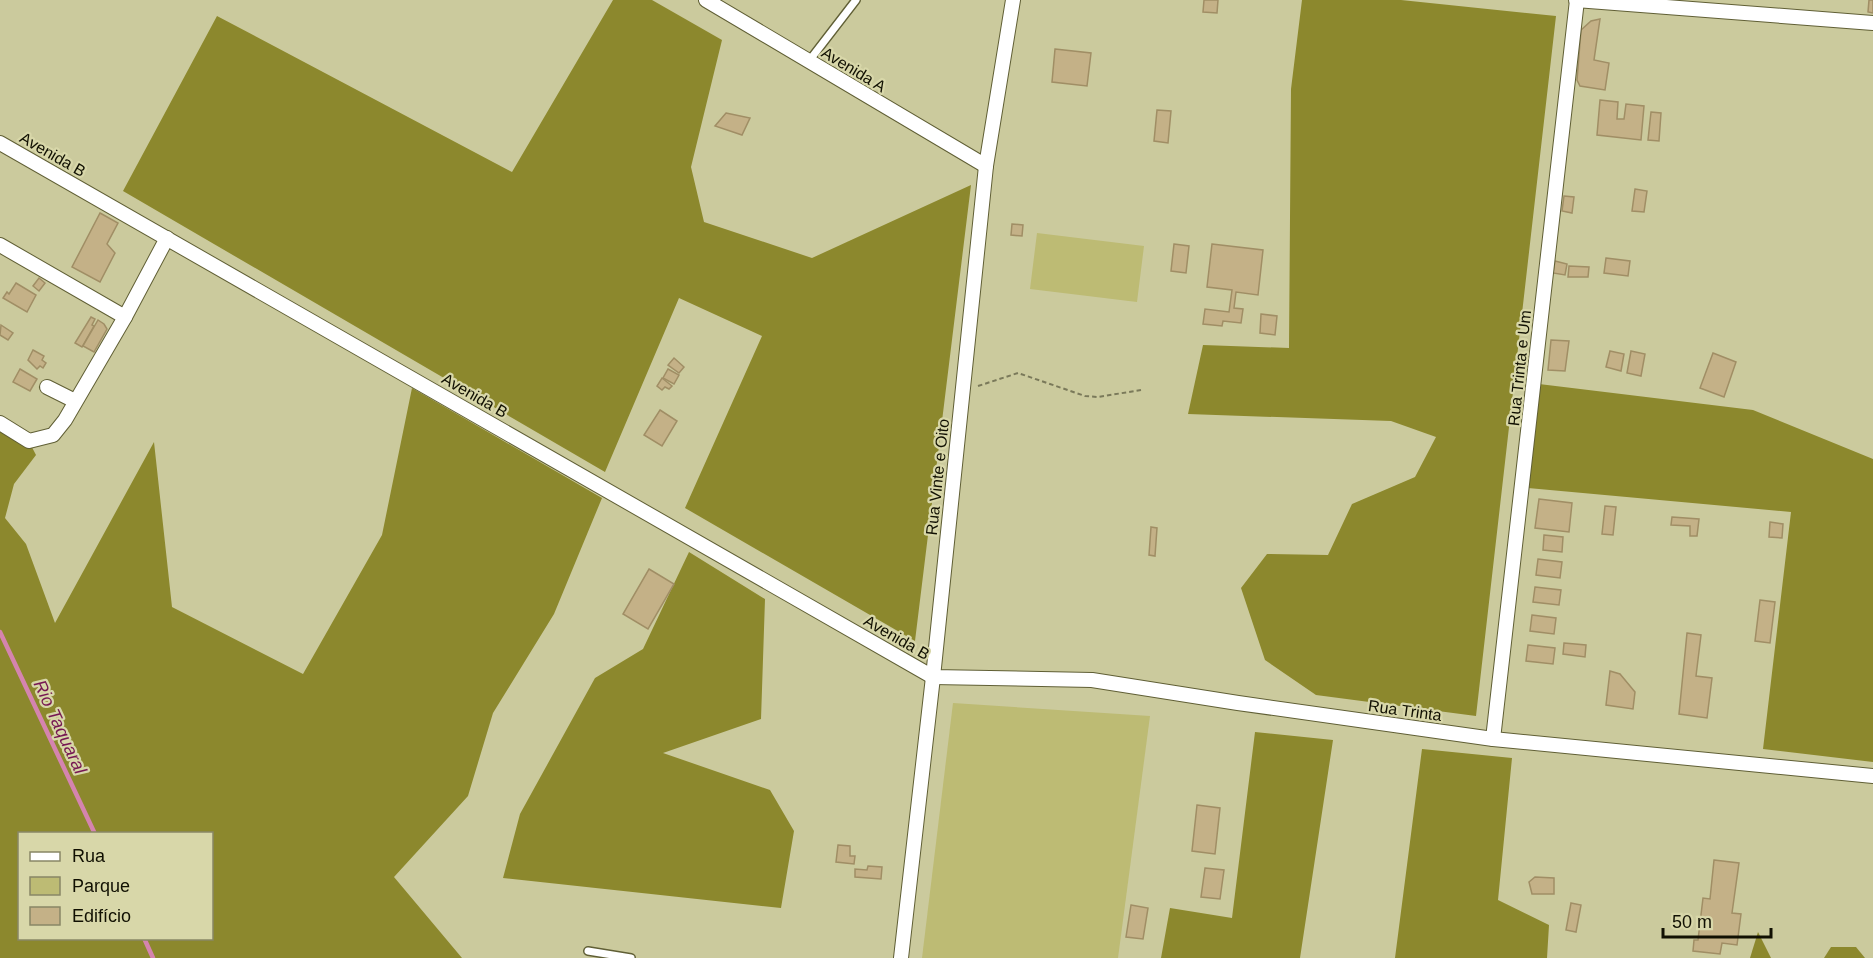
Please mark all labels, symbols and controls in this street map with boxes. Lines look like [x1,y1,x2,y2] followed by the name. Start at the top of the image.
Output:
[819,44,889,95] street label: Avenida A
[17,129,88,180] street label: Avenida B
[1505,309,1534,427] street label: Rua Trinta e Um
[439,370,510,421] street label: Avenida B
[923,418,952,536] street label: Rua Vinte e Oito
[861,612,932,663] street label: Avenida B
[30,677,91,778] water label: Rio Taquaral
[1367,697,1443,724] street label: Rua Trinta
[18,832,213,940] legend
[72,846,106,866] text: Rua
[72,876,130,896] text: Parque
[1663,901,1771,939] scale bar
[72,906,131,926] text: Edifício
[1672,912,1712,932] text: 50 m

